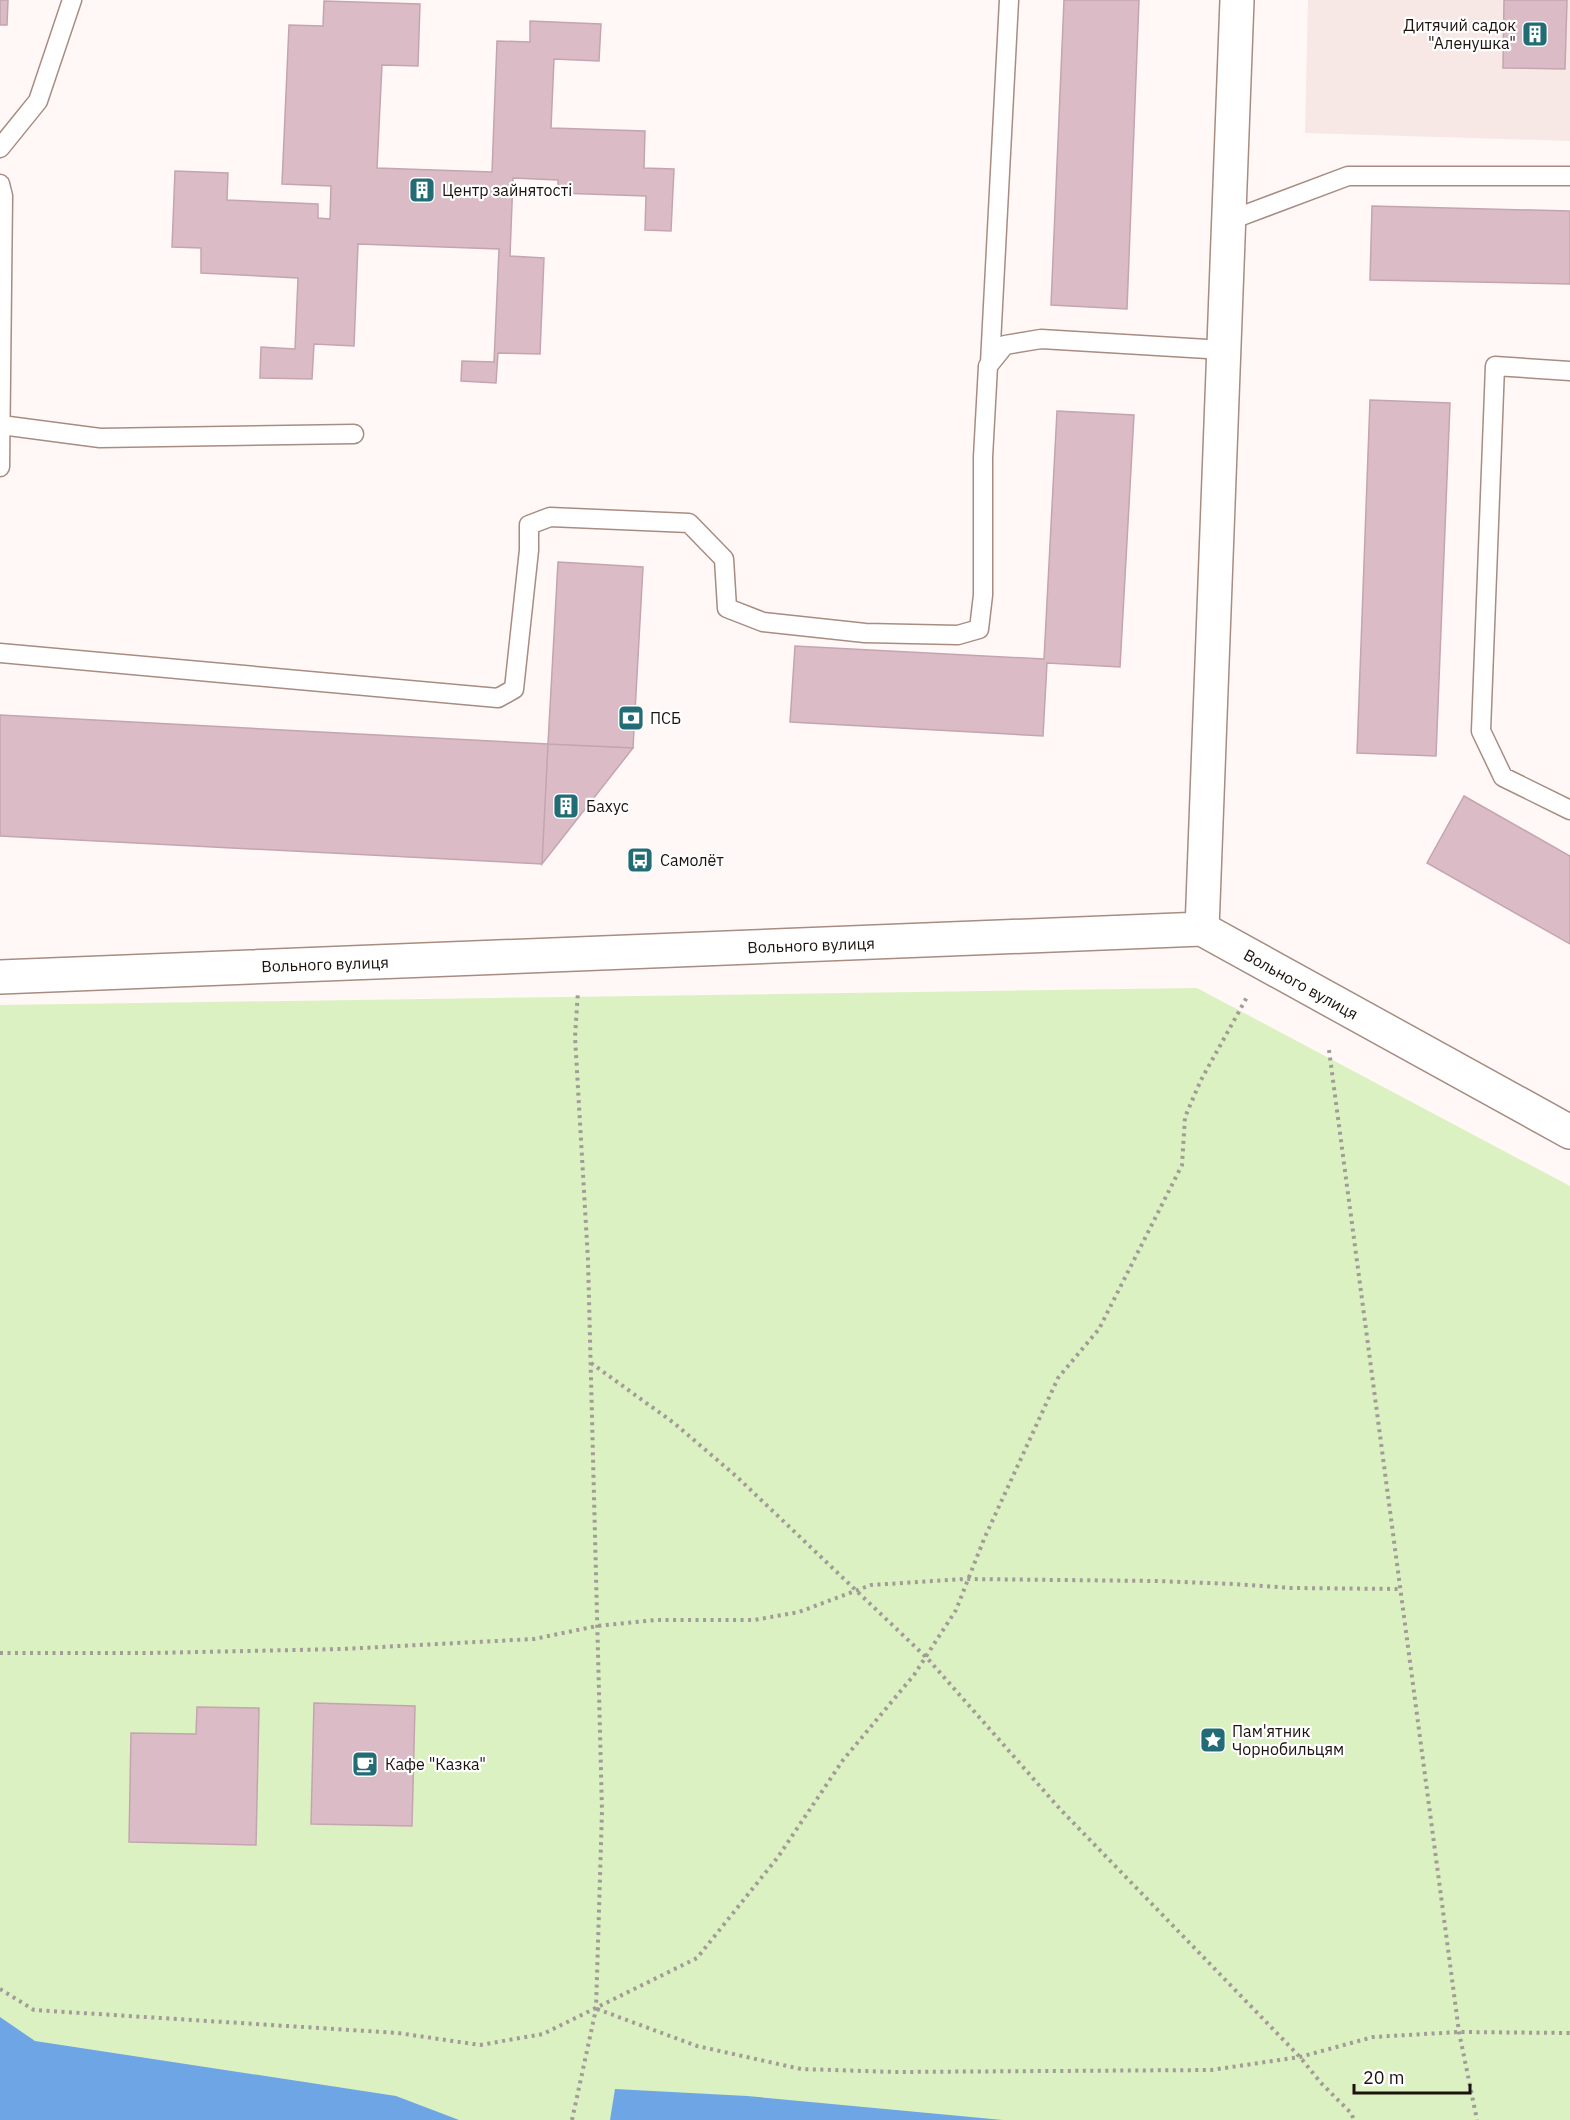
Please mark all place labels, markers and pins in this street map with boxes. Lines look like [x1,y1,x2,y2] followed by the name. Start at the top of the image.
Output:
[1404,15,1516,53] place label: Дитячий садок "Аленушка"
[1520,19,1550,49] building icon: Дитячий садок "Аленушка"
[407,175,437,205] building icon: Центр зайнятості
[442,180,572,200] place label: Центр зайнятості
[616,703,646,733] bank icon: ПСБ
[650,708,681,728] place label: ПСБ
[551,791,581,821] building icon: Бахус
[586,796,629,816] place label: Бахус
[625,845,655,875] bus stop icon: Самолёт
[660,850,724,870] place label: Самолёт
[1232,1721,1344,1759] place label: Пам'ятник Чорнобильцям
[1198,1725,1228,1755] place icon: Пам'ятник Чорнобильцям
[350,1749,380,1779] cafe icon: Кафе "Казка"
[385,1754,486,1774] place label: Кафе "Казка"

